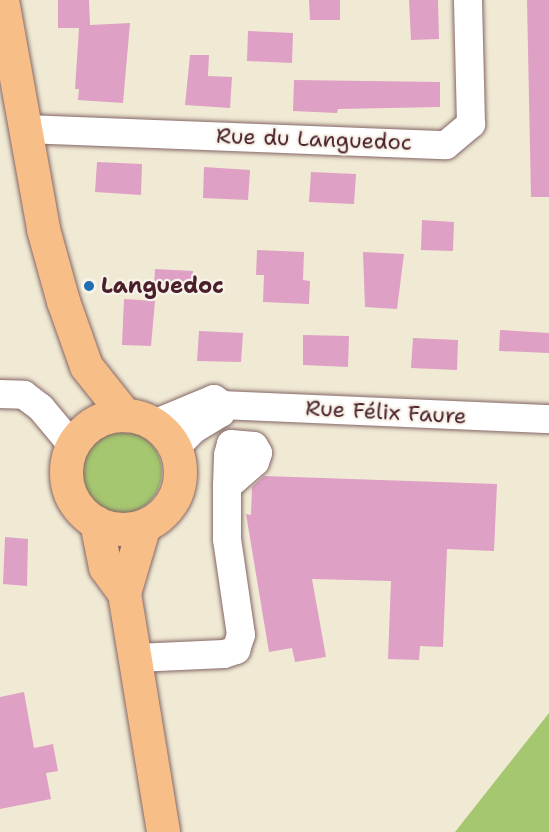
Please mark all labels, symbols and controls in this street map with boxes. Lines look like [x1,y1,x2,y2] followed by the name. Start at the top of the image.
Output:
[216,122,412,156] street label: Rue du Languedoc
[101,273,224,299] place label: Languedoc
[82,279,96,293] marker: Languedoc
[305,395,467,429] street label: Rue Félix Faure

